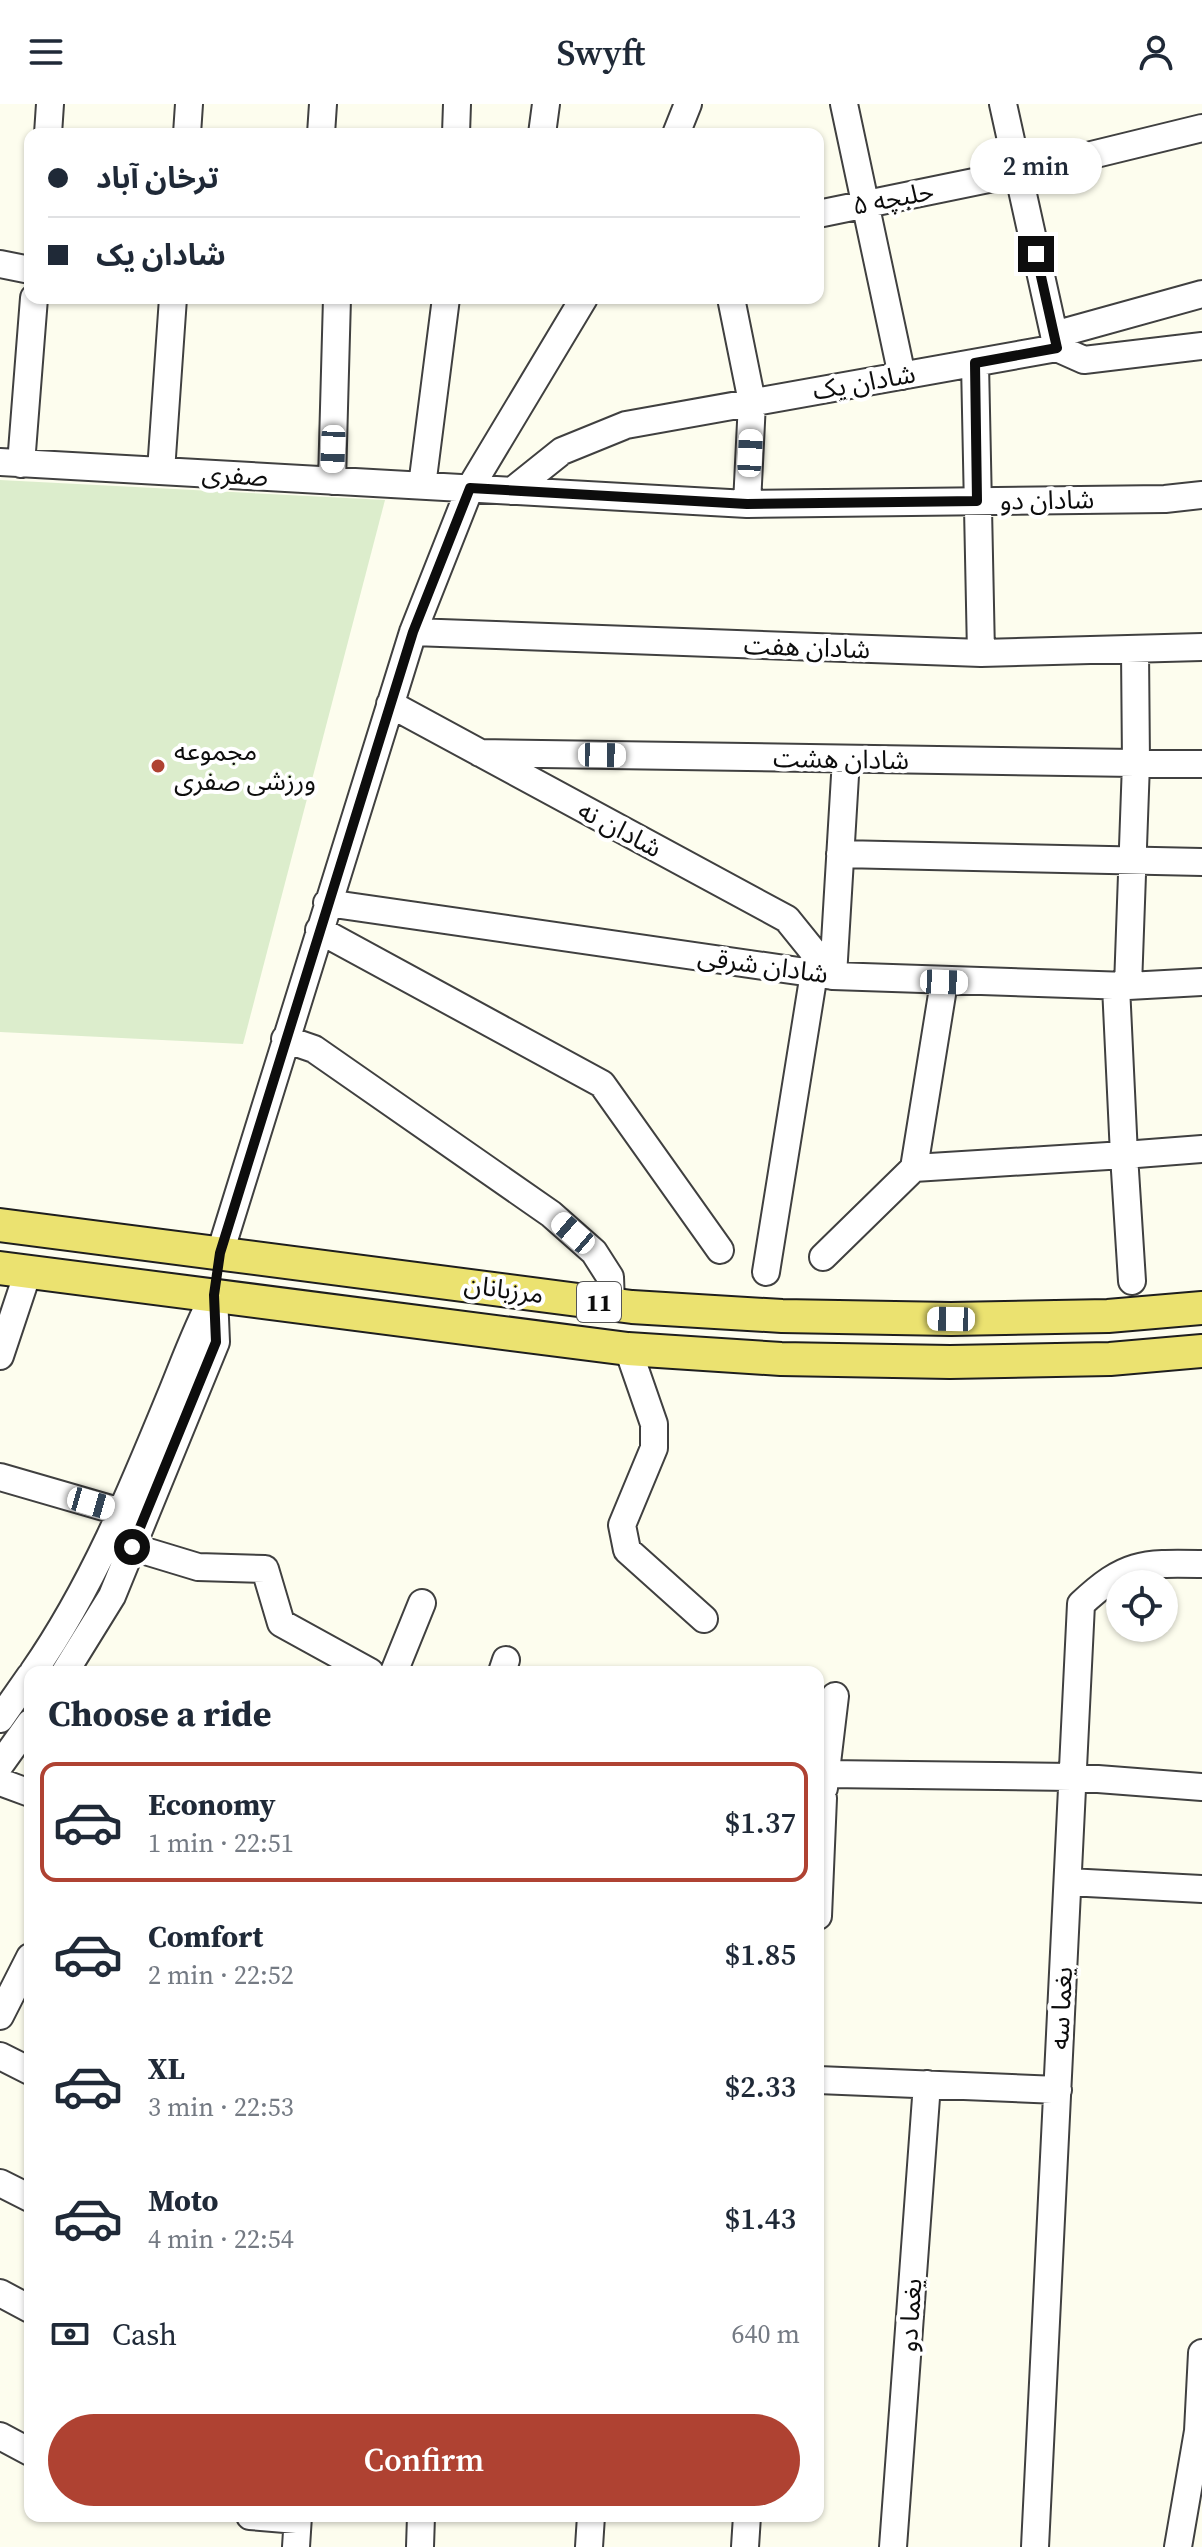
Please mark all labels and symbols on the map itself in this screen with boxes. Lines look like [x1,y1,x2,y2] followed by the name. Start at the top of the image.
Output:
[970,138,1102,194] callout: 2 min
[849,172,937,224] street label: حلبچه ۵
[1018,236,1054,272] route end
[810,355,918,409] street label: شادان یک
[320,425,346,473] car
[737,428,763,478] car
[201,455,269,495] street label: صفری
[999,481,1095,519] street label: شادان دو
[743,627,871,667] street label: شادان هفت
[174,733,316,799] place label: مجموعه ورزشی صفری
[773,740,909,778] street label: شادان هشت
[578,743,626,767] car
[149,757,167,775] marker: مجموعه ورزشی صفری
[572,792,668,866] street label: شادان نه
[696,938,830,992] street label: شادان شرقی
[920,969,968,995] car
[547,1208,599,1258] car
[462,1266,546,1312] street label: مرزبانان
[577,1282,621,1322] road number: 11
[927,1307,975,1331] car
[65,1485,117,1521] car
[114,1529,150,1565] route start
[1041,1966,1081,2050] street label: یغما سه
[889,2277,931,2353] street label: یغما دو

